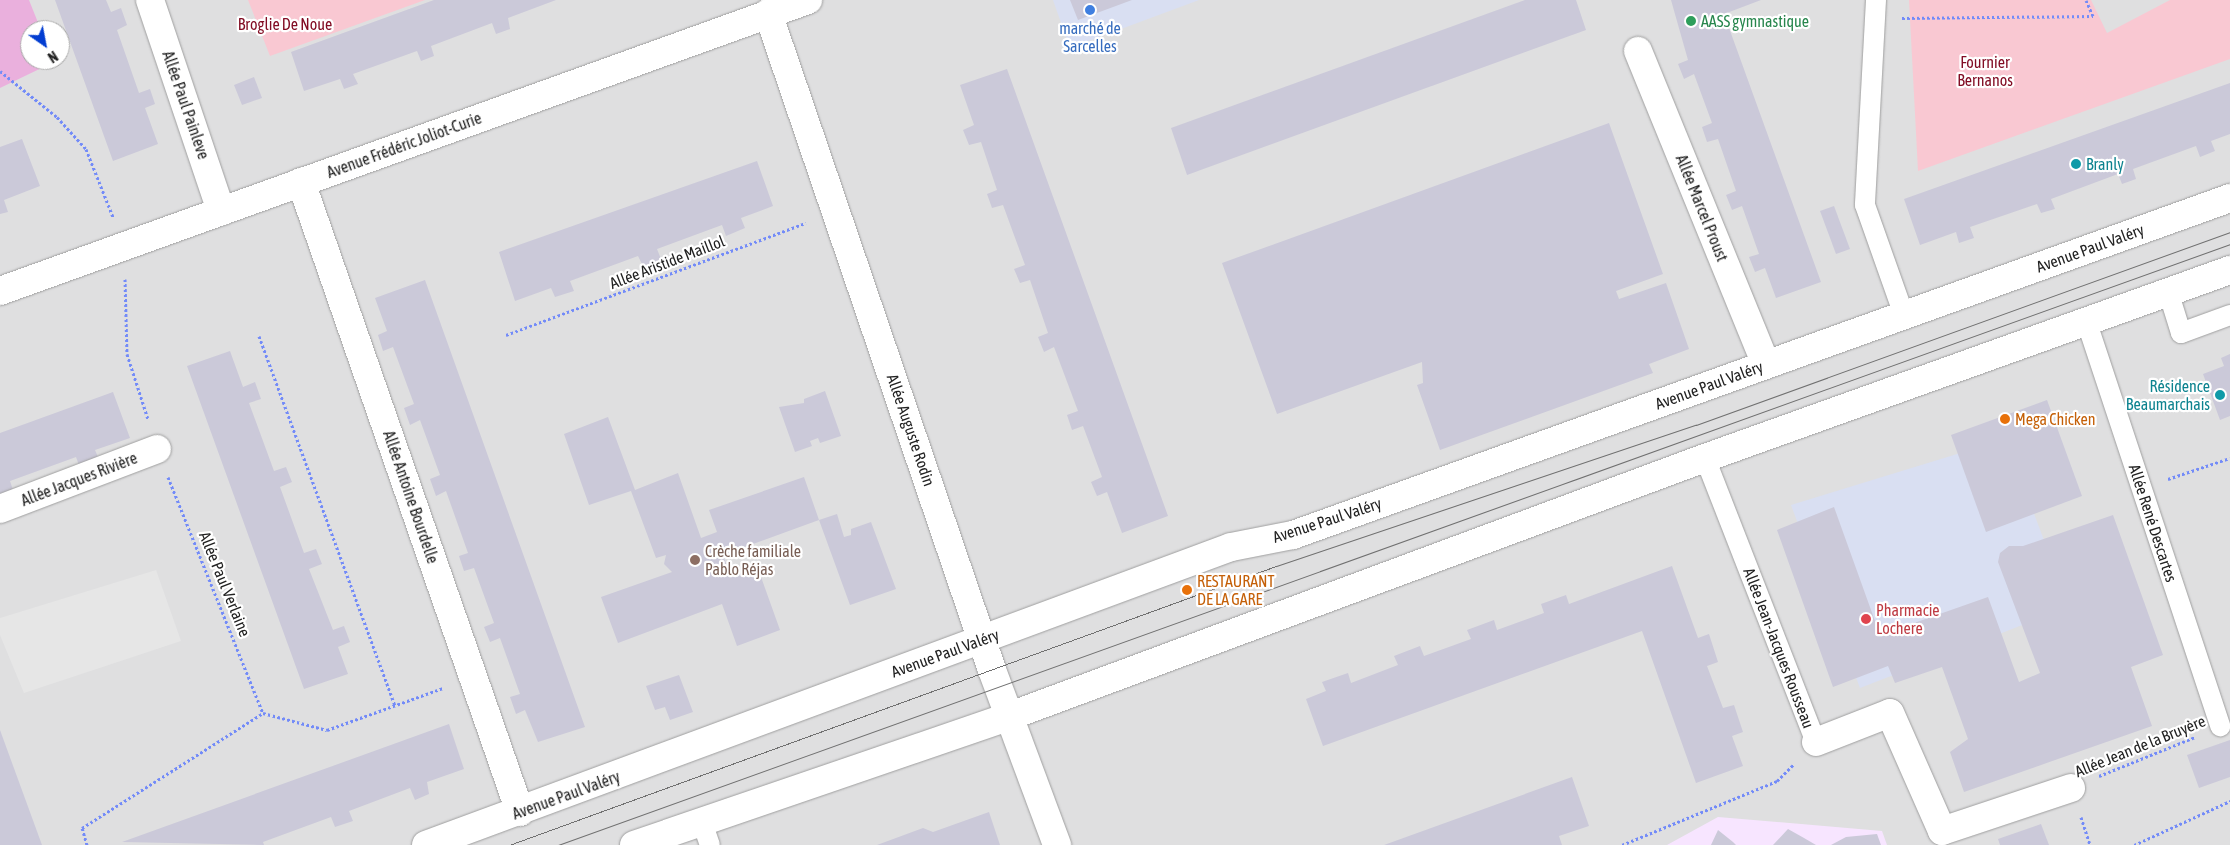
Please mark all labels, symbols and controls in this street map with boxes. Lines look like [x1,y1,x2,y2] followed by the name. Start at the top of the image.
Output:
[1084,4,1096,16] marker: marché de Sarcelles
[1701,11,1809,31] place label: AASS gymnastique
[238,14,332,34] park label: Broglie De Noue
[1685,15,1697,27] marker: AASS gymnastique
[1059,18,1121,56] place label: marché de Sarcelles
[20,20,70,70] north arrow
[45,48,60,66] text: N
[158,48,214,162] street label: Allée Paul Painleve
[1957,52,2013,90] park label: Fournier Bernanos
[324,108,484,182] street label: Avenue Frédéric Joliot-Curie
[1672,152,1732,264] street label: Allée Marcel Proust
[2086,154,2124,174] place label: Branly
[2070,158,2082,170] marker: Branly
[2034,220,2146,276] street label: Avenue Paul Valéry
[607,231,727,293] street label: Allée Aristide Maillol
[1653,357,1765,413] street label: Avenue Paul Valéry
[883,372,939,488] street label: Allée Auguste Rodin
[2126,376,2210,414] place label: Résidence Beaumarchais
[2214,389,2226,401] marker: Résidence Beaumarchais
[2015,409,2095,429] place label: Mega Chicken
[1999,413,2011,425] marker: Mega Chicken
[379,428,443,566] street label: Allée Antoine Bourdelle
[18,448,140,510] street label: Allée Jacques Rivière
[2125,462,2181,584] street label: Allée René Descartes
[1270,493,1384,547] street label: Avenue Paul Valéry
[195,529,255,639] street label: Allée Paul Verlaine
[705,541,801,579] place label: Crèche familiale Pablo Réjas
[689,554,701,566] marker: Crèche familiale Pablo Réjas
[1740,565,1818,731] street label: Allée Jean-Jacques Rousseau
[1197,571,1275,609] place label: RESTAURANT DE LA GARE
[1181,584,1193,596] marker: RESTAURANT DE LA GARE
[1876,600,1940,638] place label: Pharmacie Lochere
[1860,613,1872,625] marker: Pharmacie Lochere
[889,625,1001,681] street label: Avenue Paul Valéry
[2072,711,2208,781] street label: Allée Jean de la Bruyère
[510,767,622,823] street label: Avenue Paul Valéry

